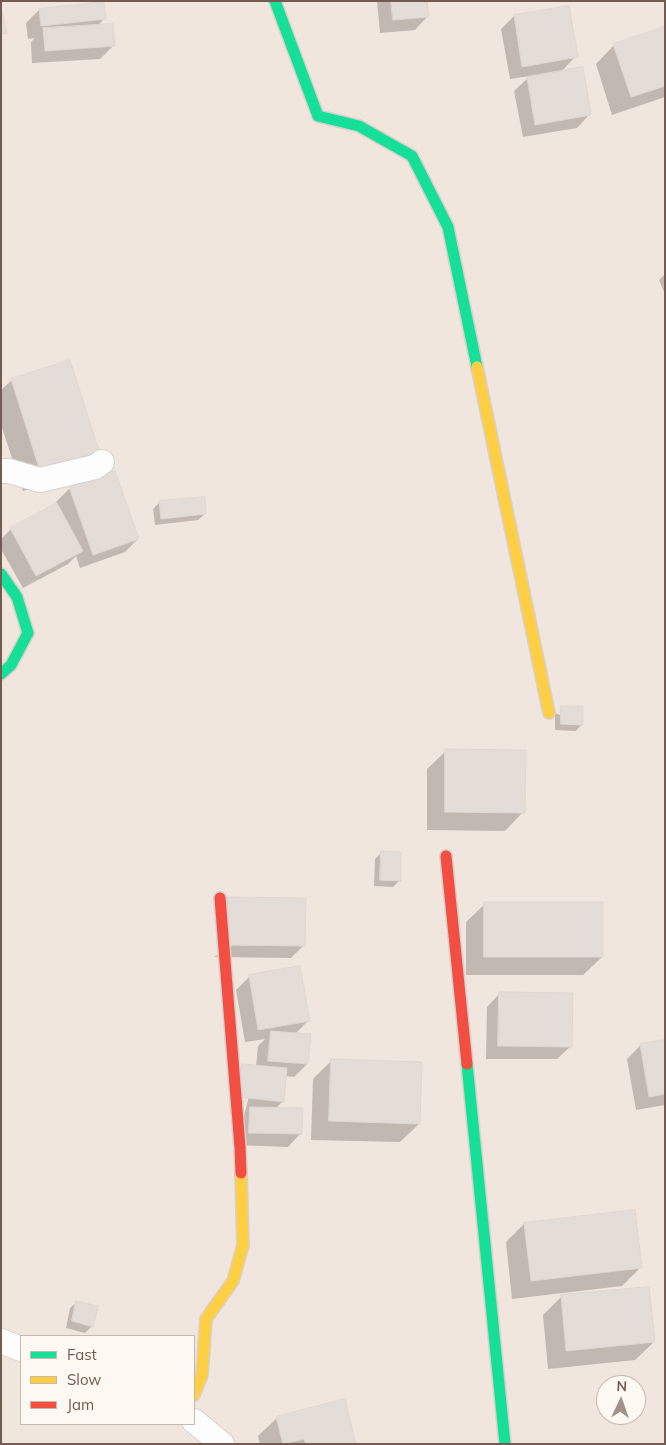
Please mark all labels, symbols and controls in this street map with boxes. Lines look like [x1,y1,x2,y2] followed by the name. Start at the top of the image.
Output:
[20,1335,195,1425] legend
[67,1345,97,1364] text: Fast
[67,1370,101,1389] text: Slow
[596,1375,646,1425] north arrow
[616,1377,627,1395] text: N
[67,1395,94,1414] text: Jam

